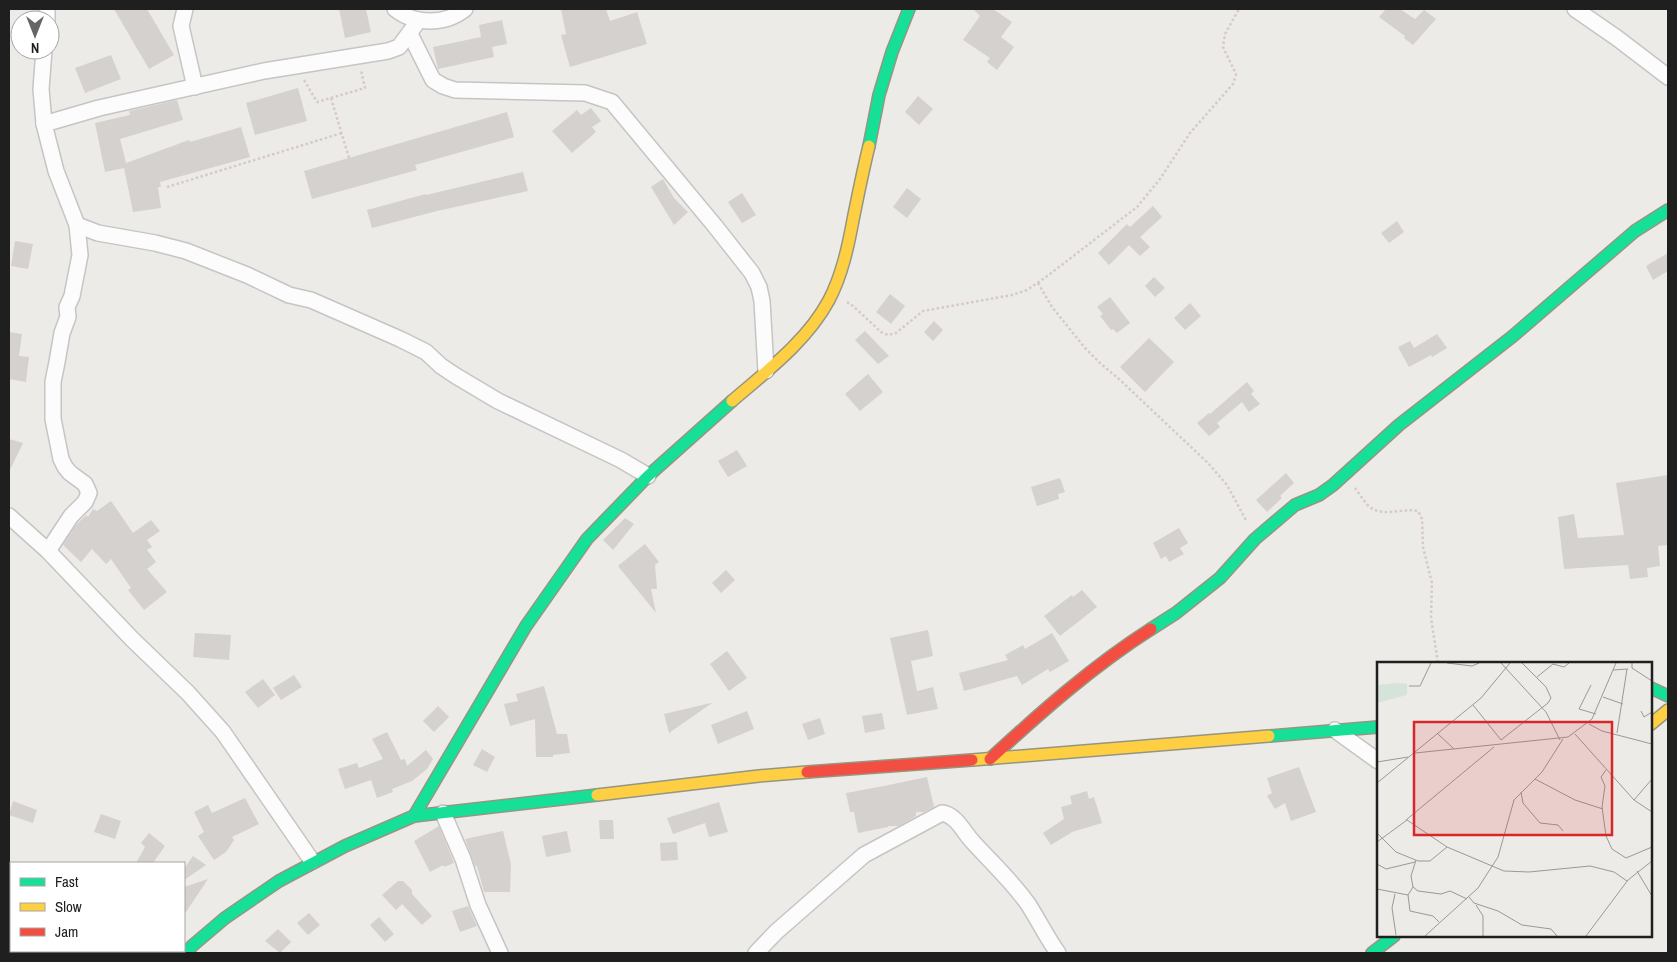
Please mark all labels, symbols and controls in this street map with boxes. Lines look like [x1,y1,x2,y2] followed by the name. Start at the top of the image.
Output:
[10,10,60,60] north arrow
[31,39,39,57] text: N
[1377,662,1652,937] inset map
[10,862,185,952] legend
[55,871,79,892] text: Fast
[55,896,82,917] text: Slow
[55,921,78,942] text: Jam

